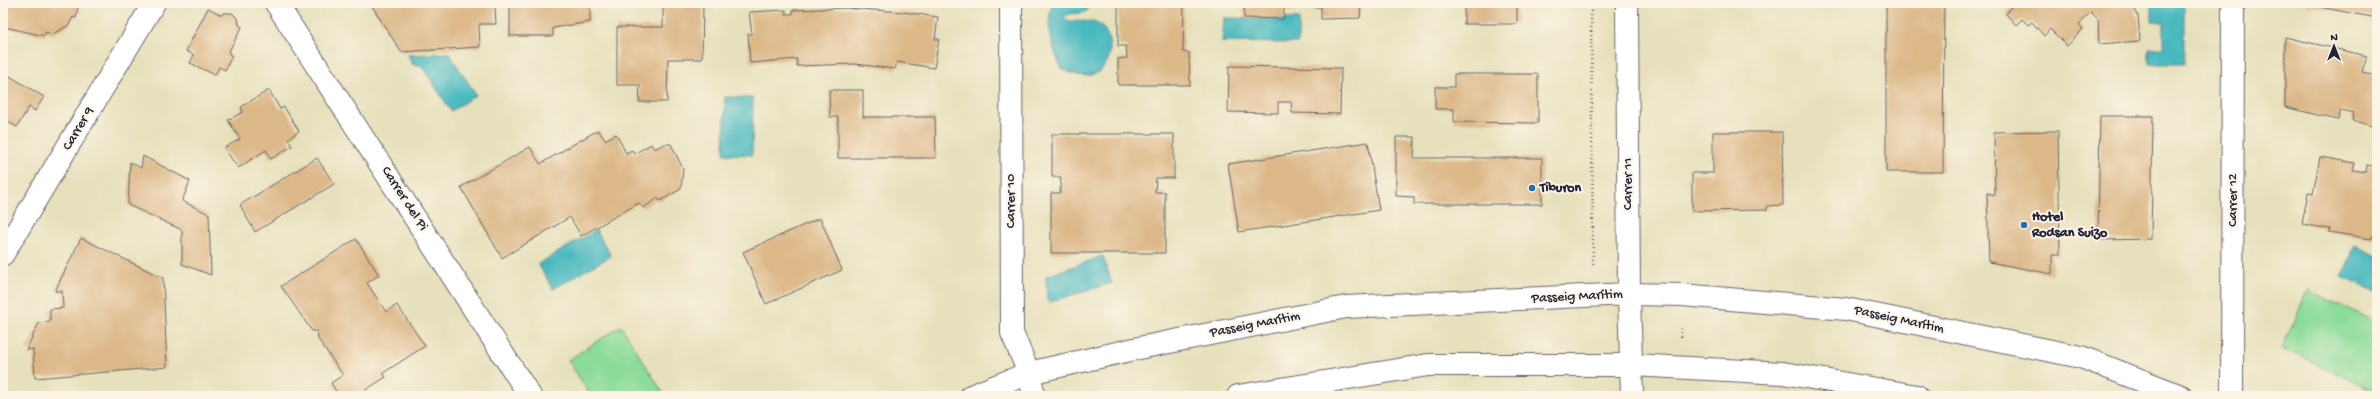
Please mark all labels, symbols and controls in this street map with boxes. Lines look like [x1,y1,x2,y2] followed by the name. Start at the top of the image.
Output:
[2314,26,2354,66] north arrow
[2330,32,2338,44] text: N
[59,104,99,154] street label: Carrer 9
[1620,158,1637,210] street label: Carrer 11
[377,164,431,234] street label: Carrer del Pi
[2225,173,2242,227] street label: Carrer 12
[1003,174,1020,228] street label: Carrer 10
[1539,180,1582,197] place label: Tiburon
[1527,183,1537,193] marker: Tiburon
[2031,209,2108,242] place label: Hotel Rodsan Suizo
[2019,220,2029,230] marker: Hotel Rodsan Suizo
[1530,286,1623,308] street label: Passeig Marítim
[1851,302,1946,338] street label: Passeig Marítim
[1207,308,1302,342] street label: Passeig Marítim

